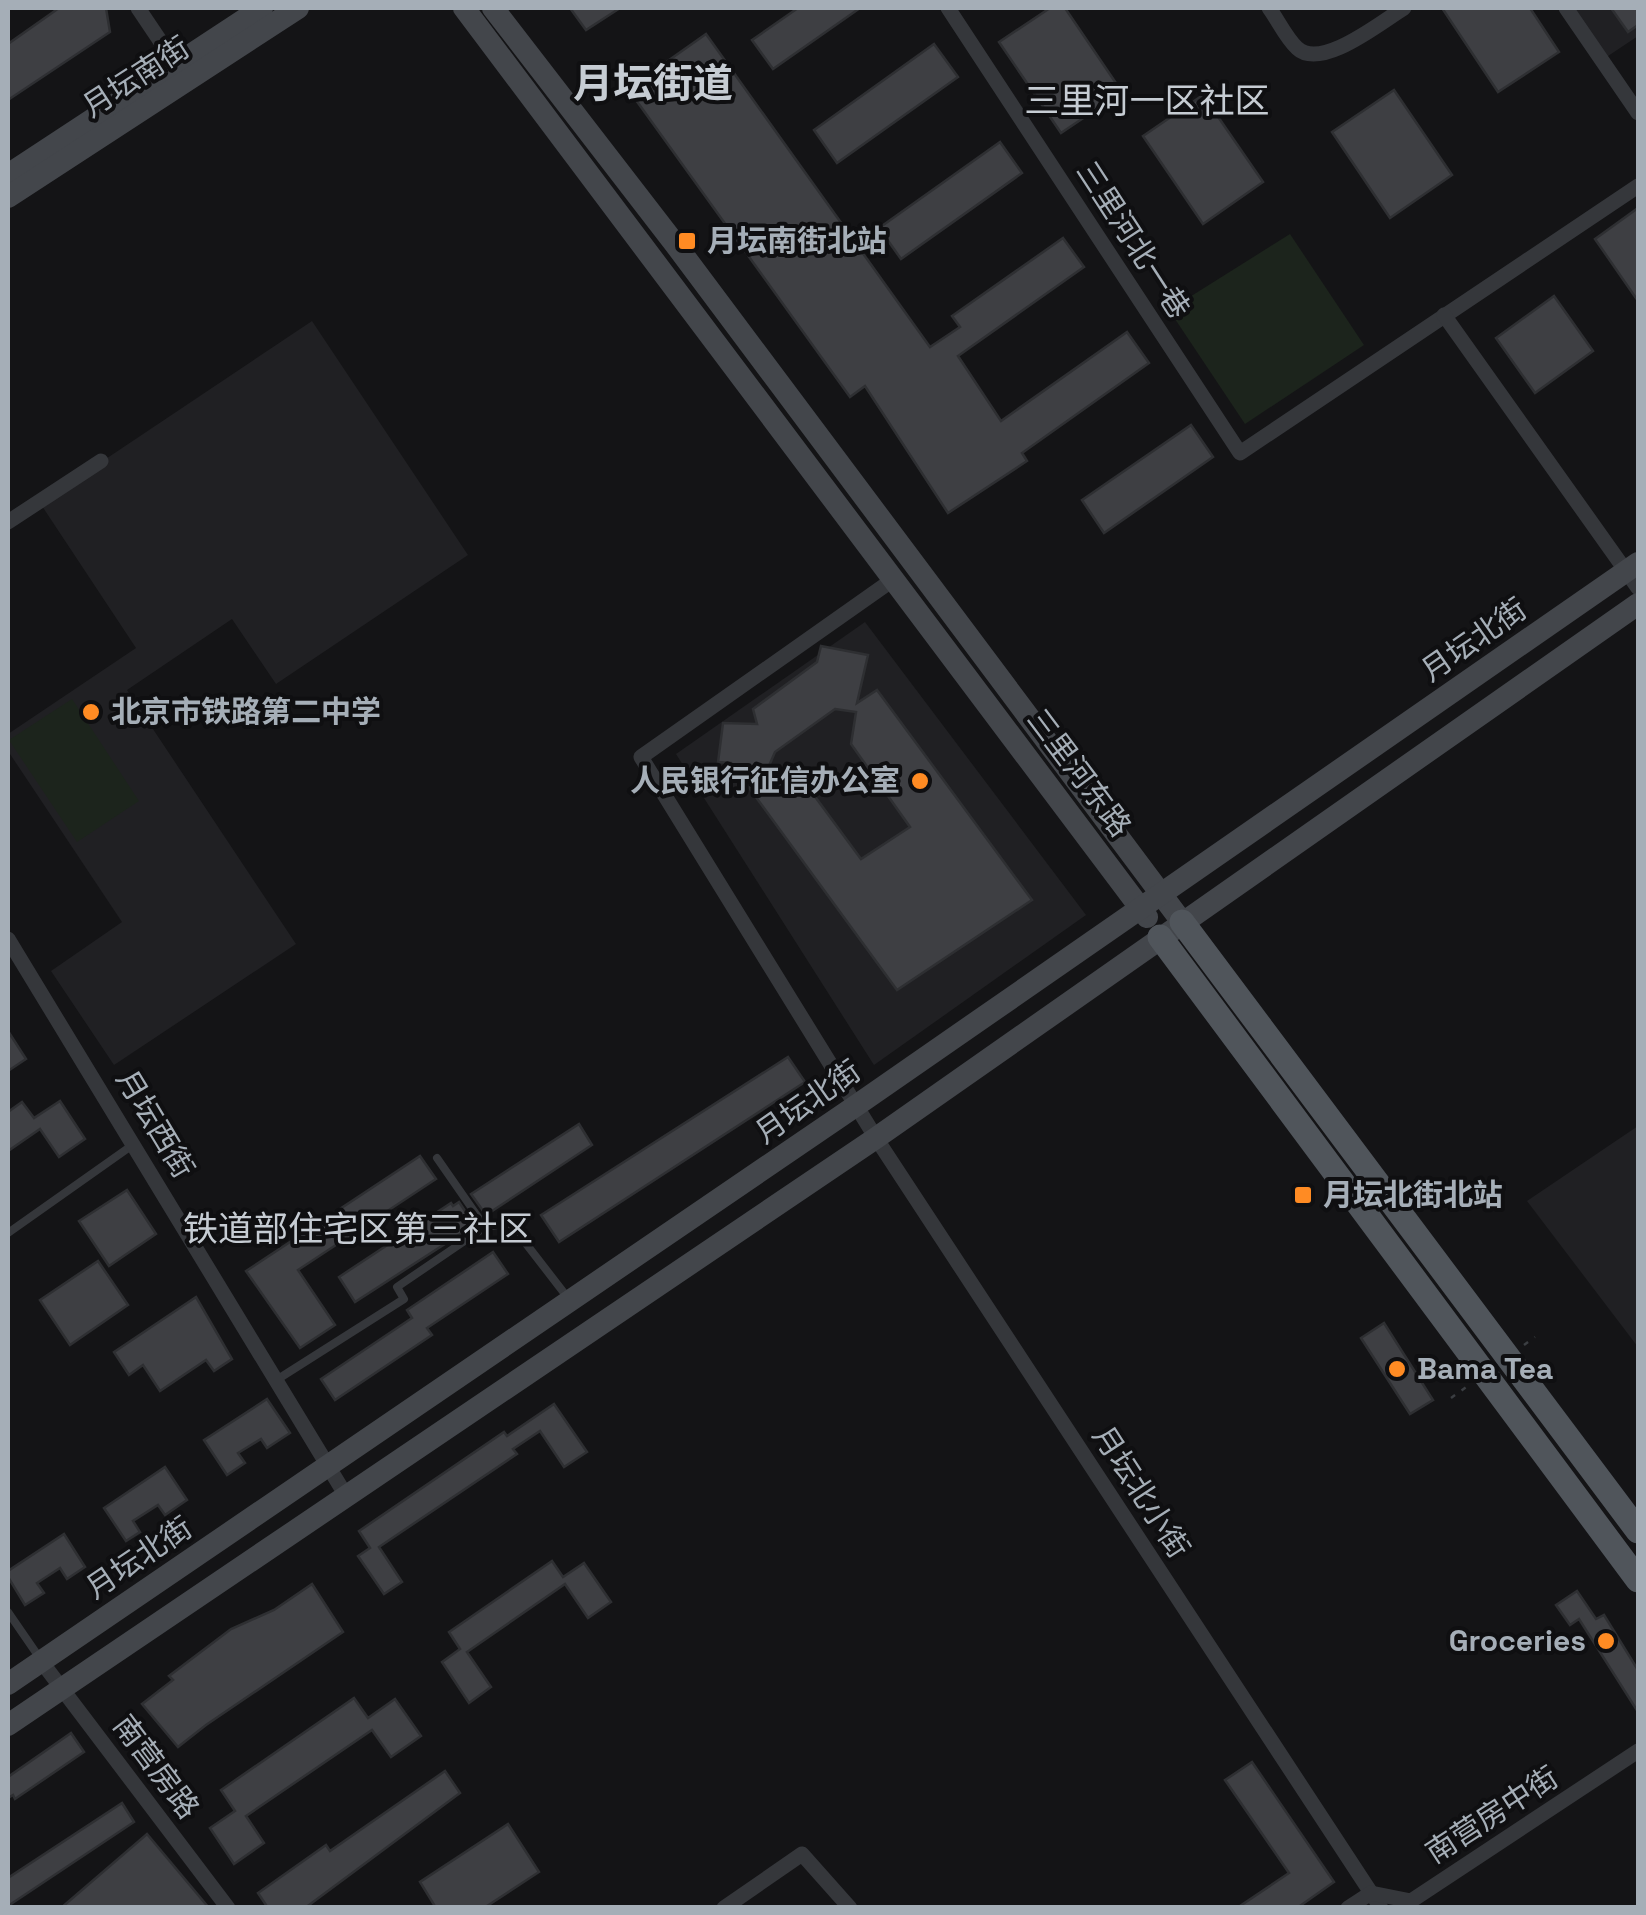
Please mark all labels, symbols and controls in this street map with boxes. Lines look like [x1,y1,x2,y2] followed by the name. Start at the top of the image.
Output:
[75,28,197,126] street label: 月坛南街
[573,58,733,109] district label: 月坛街道
[1024,79,1270,123] district label: 三里河一区社区
[1068,154,1199,326] street label: 三里河北一巷
[707,221,887,260] place label: 月坛南街北站
[676,230,698,252] marker: 月坛南街北站
[1413,589,1534,690] street label: 月坛北街
[111,692,381,731] place label: 北京市铁路第二中学
[80,701,102,723] marker: 北京市铁路第二中学
[1019,701,1140,844] street label: 三里河东路
[630,761,900,800] place label: 人民银行征信办公室
[909,770,931,792] marker: 人民银行征信办公室
[747,1051,868,1152] street label: 月坛北街
[108,1062,203,1185] street label: 月坛西街
[1323,1175,1503,1214] place label: 月坛北街北站
[1292,1184,1314,1206] marker: 月坛北街北站
[183,1207,533,1251] district label: 铁道部住宅区第三社区
[1417,1349,1553,1388] place label: Bama Tea
[1386,1358,1408,1380] marker: Bama Tea
[1084,1418,1199,1565] street label: 月坛北小街
[78,1508,199,1607] street label: 月坛北街
[1449,1621,1586,1660] place label: Groceries
[1595,1630,1617,1652] marker: Groceries
[105,1707,208,1826] street label: 南营房路
[1418,1757,1565,1872] street label: 南营房中街

